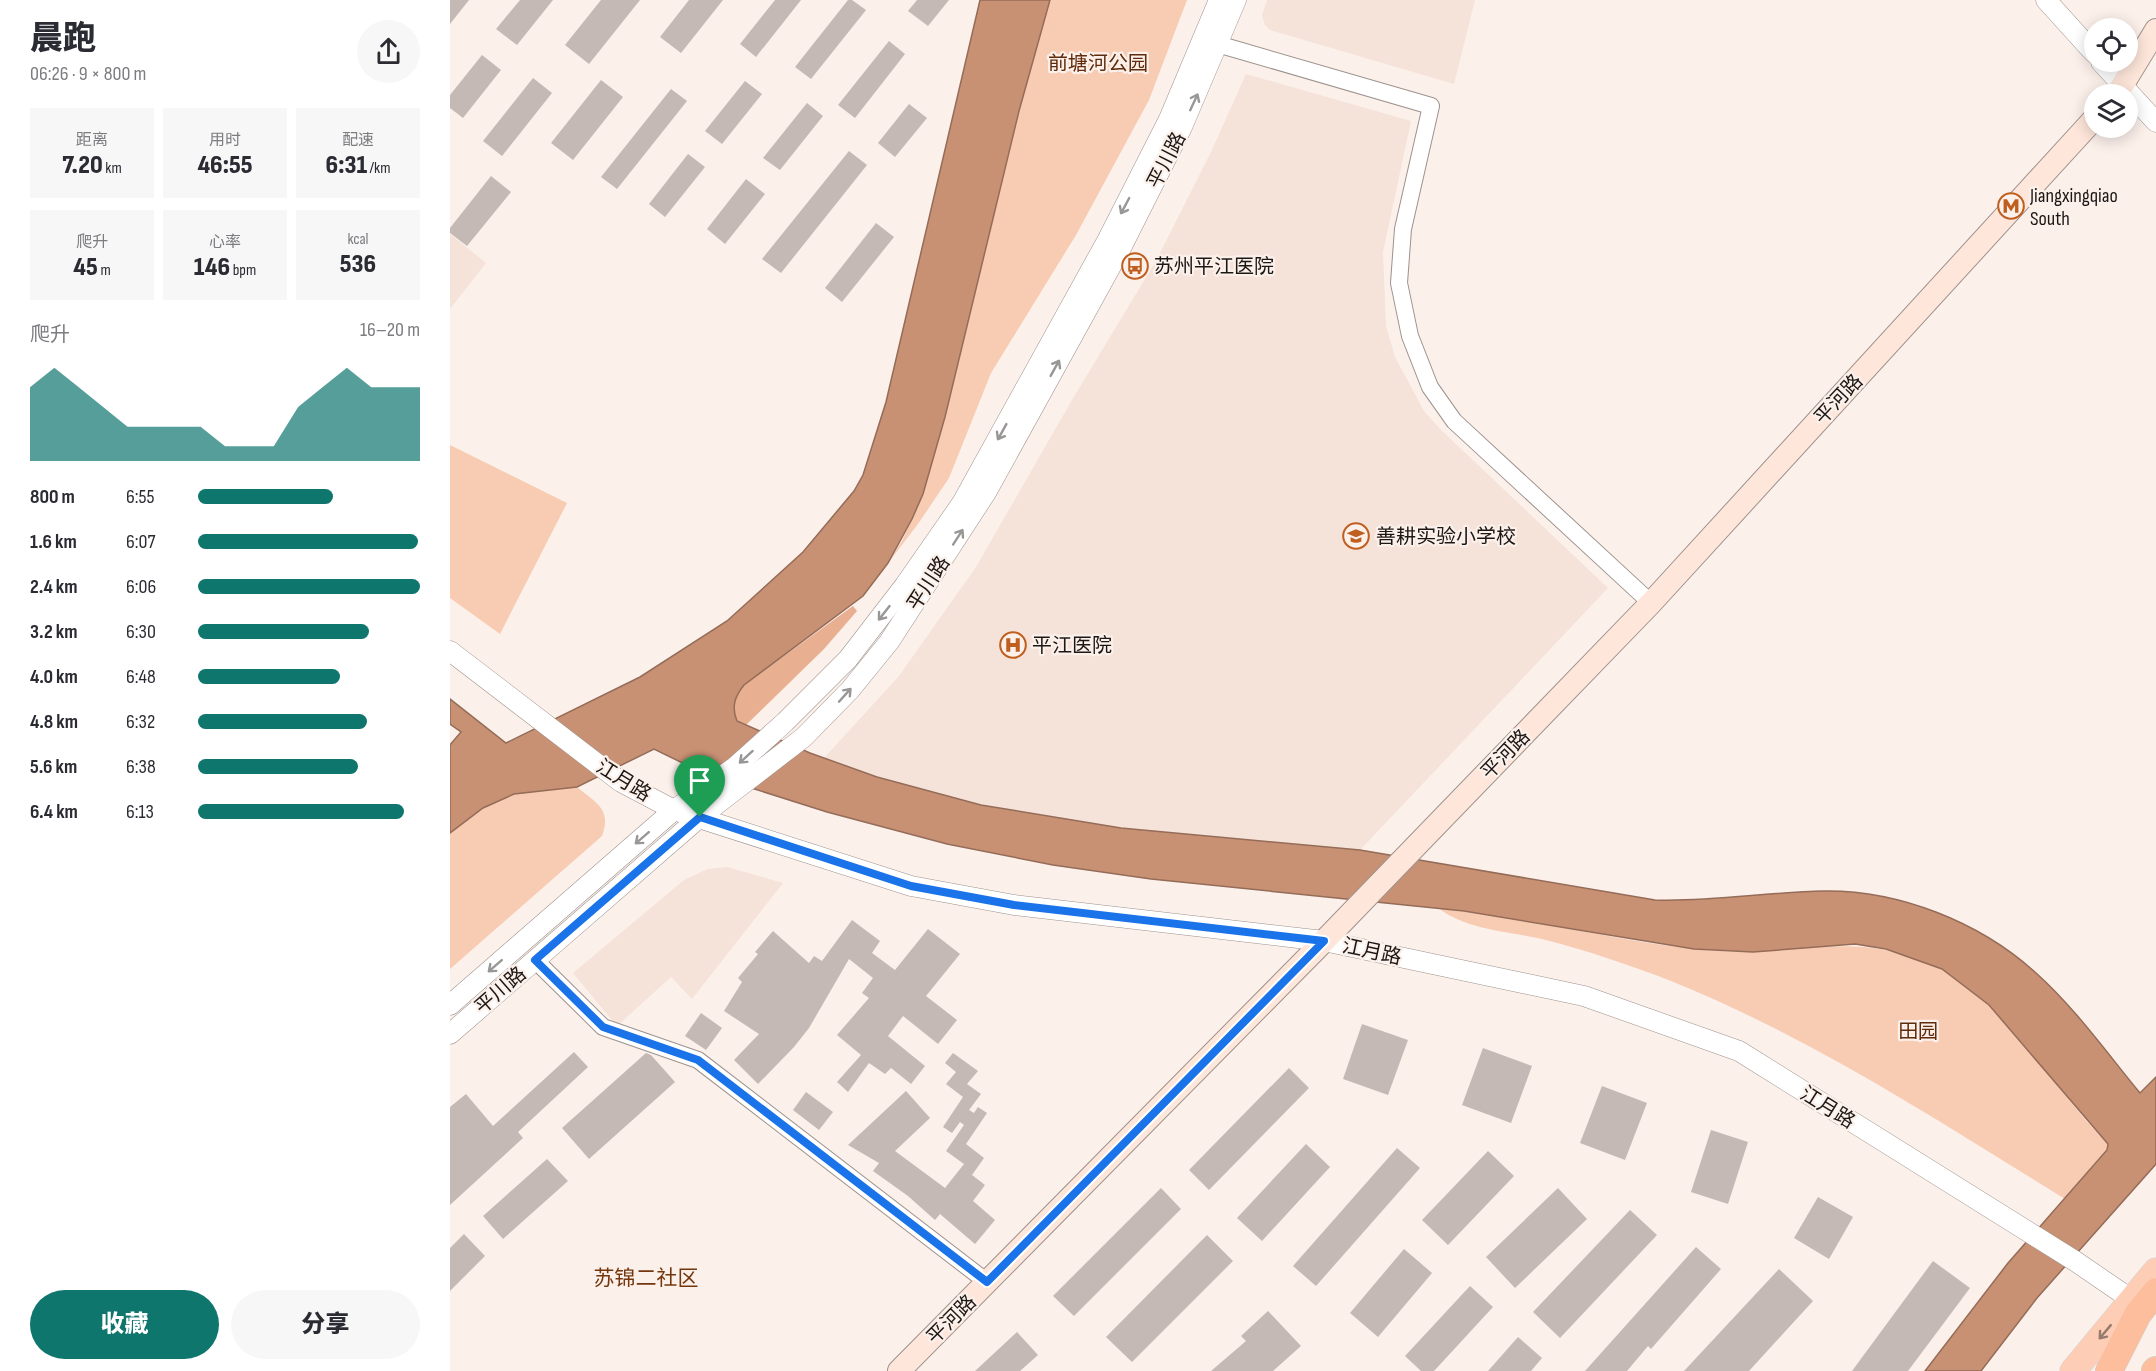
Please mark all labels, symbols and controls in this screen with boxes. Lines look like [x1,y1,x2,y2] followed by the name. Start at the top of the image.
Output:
[2084,18,2138,138] map controls
[2084,18,2138,72] button: locate
[30,19,96,59] text: 晨跑
[357,20,420,83] button: share
[1048,52,1148,76] park label: 前塘河公园
[30,62,146,86] text: 06:26 · 9 × 800 m
[2084,84,2138,138] button: layers
[1188,93,1200,111] one-way arrow
[1143,128,1191,193] street label: 平川路
[76,131,108,150] text: 距离
[209,131,241,150] text: 用时
[342,131,374,150] text: 配速
[62,150,103,181] text: 7.20
[197,150,253,181] text: 46:55
[326,150,367,181] text: 6:31
[103,159,122,178] text: km
[367,159,390,178] text: /km
[2029,184,2118,231] place label: Jiangxingqiao South
[1996,191,2026,221] metro station icon: Jiangxingqiao South
[1119,197,1131,214] one-way arrow
[347,230,369,249] text: kcal
[76,233,108,252] text: 爬升
[209,233,241,252] text: 心率
[340,249,376,280] text: 536
[1120,251,1150,281] bus stop icon: 苏州平江医院
[73,252,98,283] text: 45
[194,252,230,283] text: 146
[1154,255,1274,279] place label: 苏州平江医院
[98,261,111,280] text: m
[230,261,256,280] text: bpm
[360,318,420,342] text: 16–20 m
[30,323,70,347] text: 爬升
[1049,360,1061,377] one-way arrow
[1809,370,1868,430] street label: 平河路
[996,423,1007,441] one-way arrow
[30,485,75,509] text: 800 m
[126,485,155,509] text: 6:55
[1341,521,1371,551] school or university icon: 善耕实验小学校
[1376,525,1516,549] place label: 善耕实验小学校
[952,529,964,546] one-way arrow
[30,530,77,554] text: 1.6 km
[126,530,155,554] text: 6:07
[902,552,955,615] street label: 平川路
[30,575,78,599] text: 2.4 km
[126,575,156,599] text: 6:06
[877,605,890,621] one-way arrow
[30,620,78,644] text: 3.2 km
[126,620,156,644] text: 6:30
[998,630,1028,660] hospital icon: 平江医院
[1032,634,1112,658] place label: 平江医院
[30,665,78,689] text: 4.0 km
[126,665,156,689] text: 6:48
[838,688,852,703] one-way arrow
[30,710,78,734] text: 4.8 km
[126,710,155,734] text: 6:32
[1476,725,1535,785] street label: 平河路
[739,750,754,764] one-way arrow
[30,755,77,779] text: 5.6 km
[126,755,156,779] text: 6:38
[592,755,655,807] street label: 江月路
[674,755,725,817] pin
[683,764,716,797] icon: arrive
[30,800,78,824] text: 6.4 km
[126,800,154,824] text: 6:13
[634,831,650,844] one-way arrow
[1340,934,1404,970] street label: 江月路
[487,959,503,972] one-way arrow
[470,962,531,1019] street label: 平川路
[1898,1020,1938,1044] park label: 田园
[1796,1082,1859,1134] street label: 江月路
[594,1266,699,1291] district label: 苏锦二社区
[30,1290,219,1359] button: 收藏
[231,1290,420,1359] button: 分享
[922,1290,981,1349] street label: 平河路
[2099,1324,2112,1340] one-way arrow

